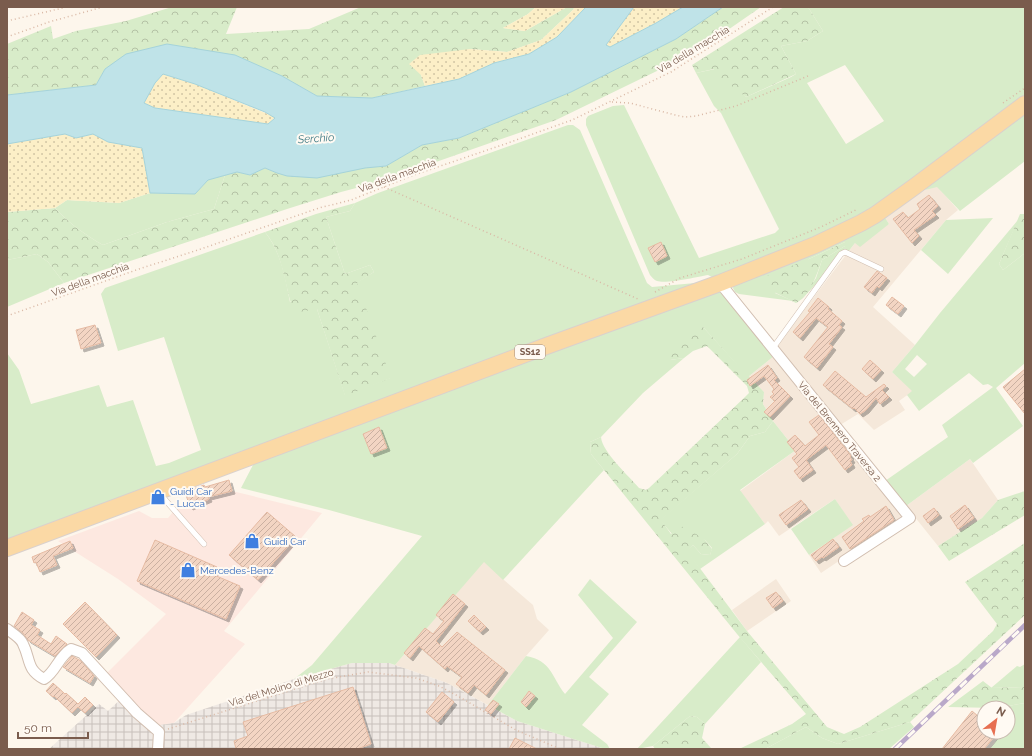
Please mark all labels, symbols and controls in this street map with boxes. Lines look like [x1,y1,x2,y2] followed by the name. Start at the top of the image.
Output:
[655,24,731,75] street label: Via della macchia
[296,131,335,146] water label: Serchio
[357,156,437,195] street label: Via della macchia
[50,260,130,299] street label: Via della macchia
[515,345,545,359] road number: SS12
[796,379,883,484] street label: Via del Brennero Traversa 2
[170,486,213,509] place label: Guidi Car - Lucca
[149,488,167,506] shop icon: Guidi Car - Lucca
[243,532,261,550] shop icon: Guidi Car
[264,536,307,547] place label: Guidi Car
[179,561,197,579] shop icon: Mercedes-Benz
[200,565,274,576] place label: Mercedes-Benz
[227,666,335,709] street label: Via del Molino di Mezzo
[976,700,1016,740] north arrow
[994,704,1008,720] text: N
[18,714,88,740] scale bar
[24,721,52,735] text: 50 m

